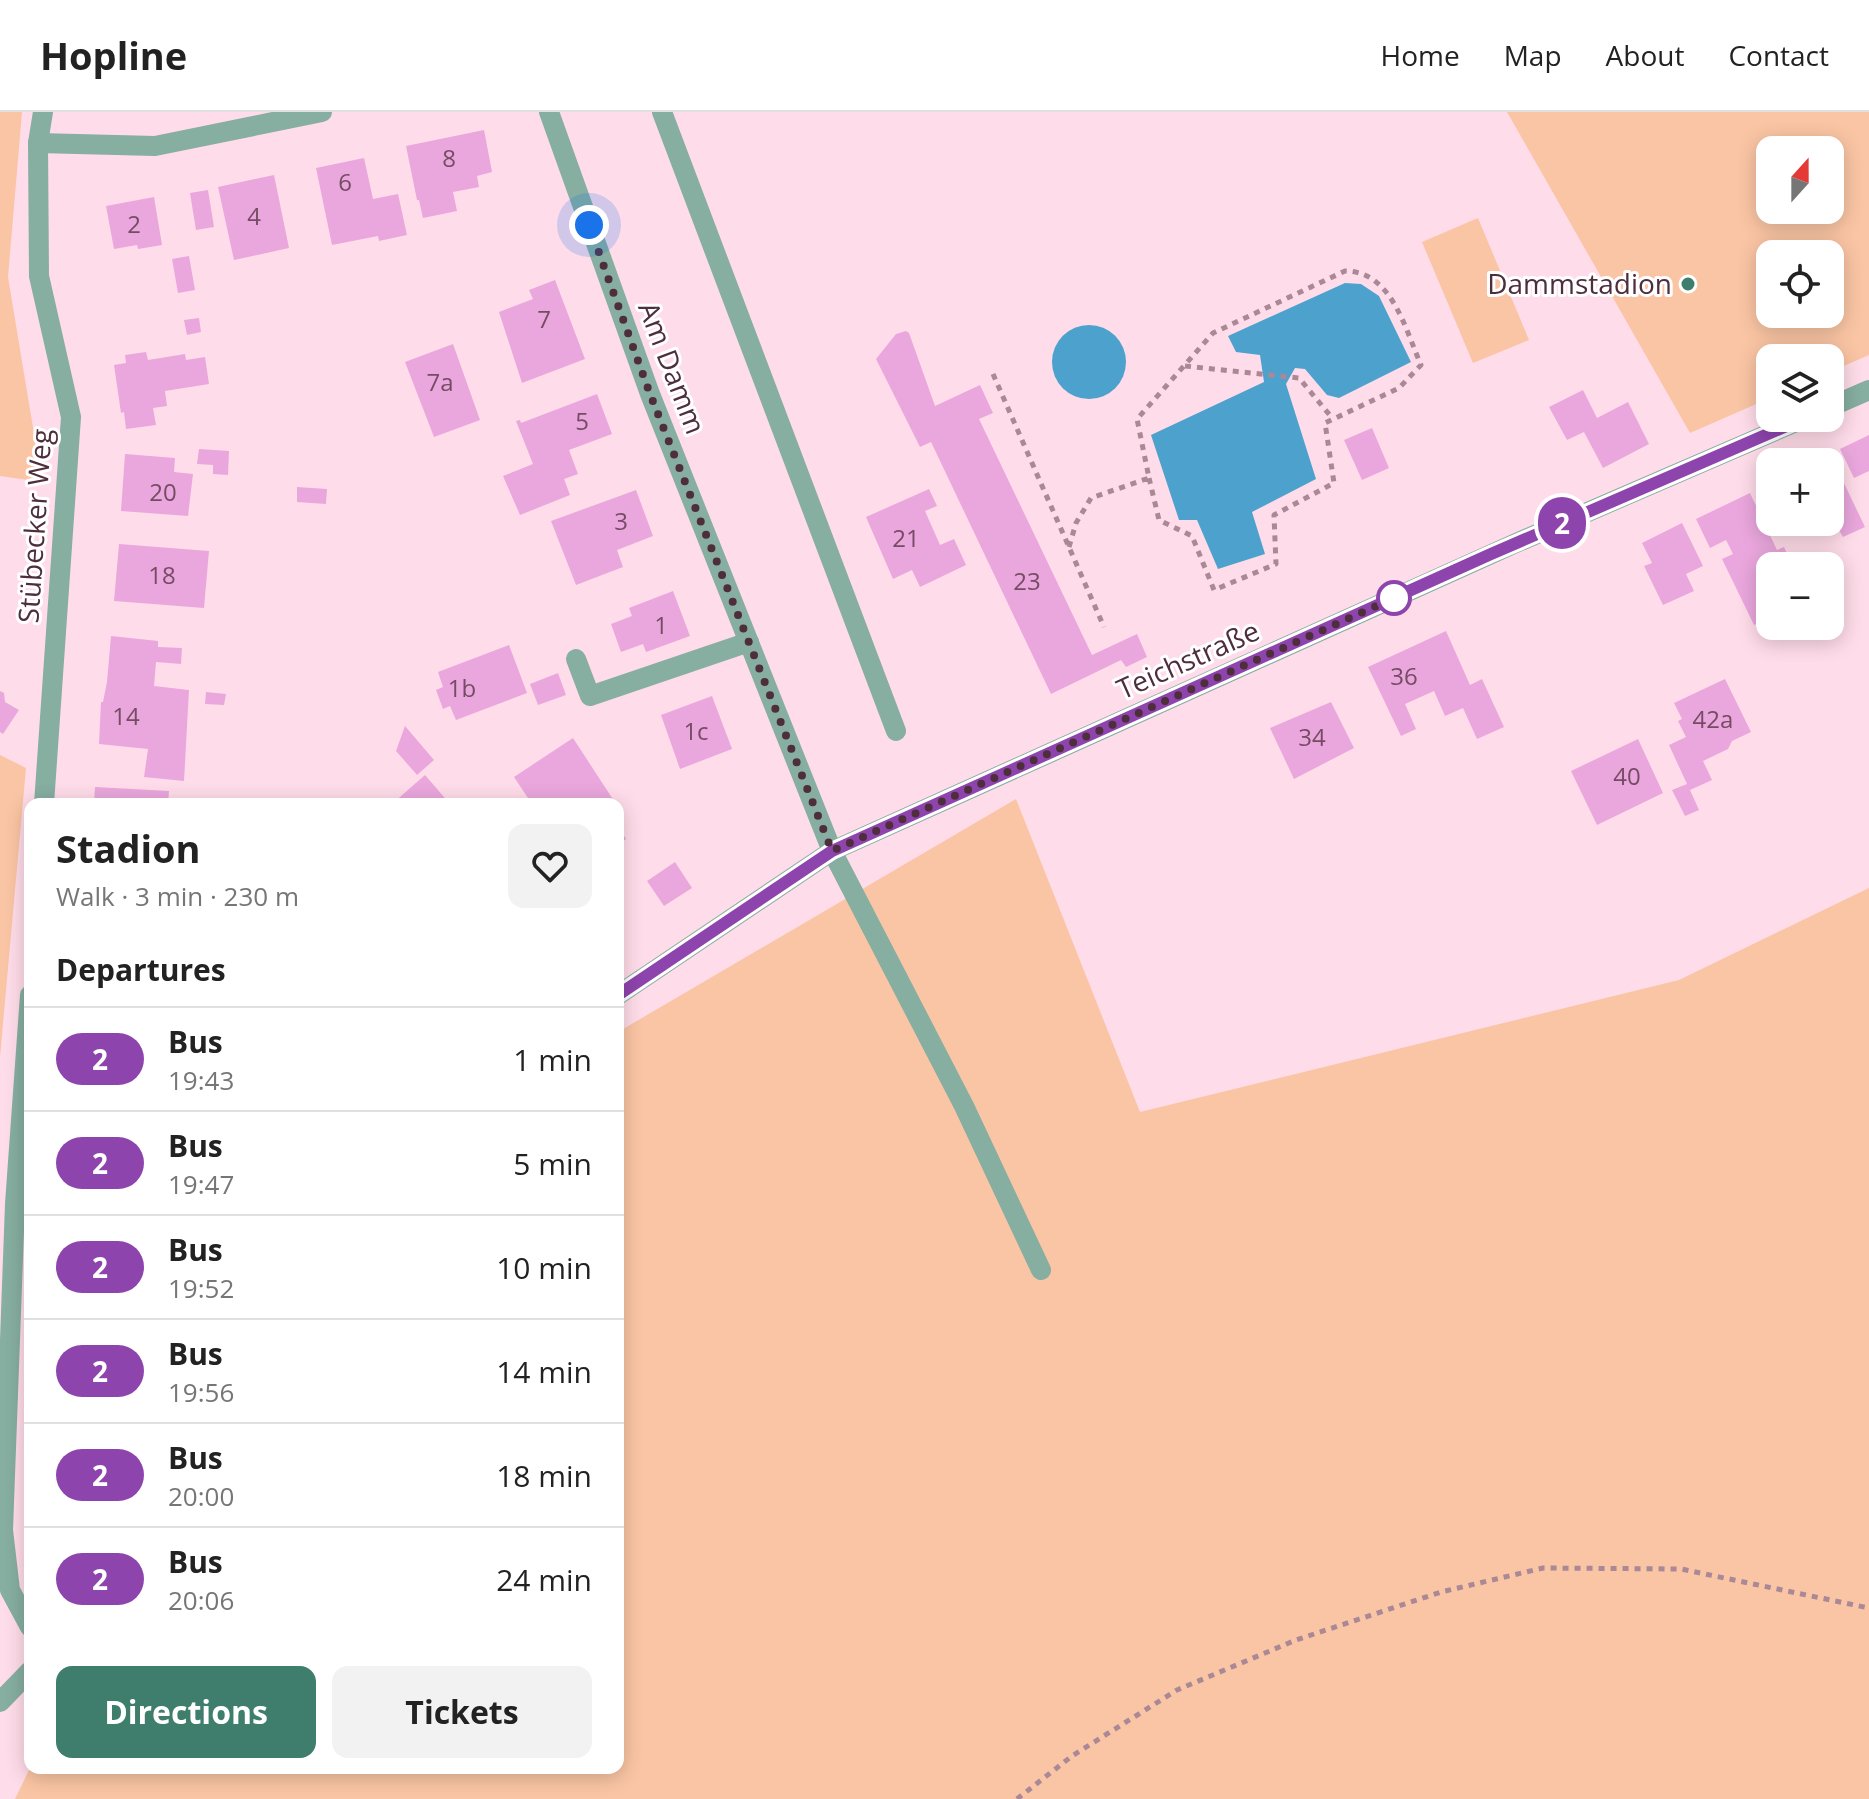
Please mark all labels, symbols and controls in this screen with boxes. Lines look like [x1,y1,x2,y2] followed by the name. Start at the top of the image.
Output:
[40,29,187,81] text: Hopline
[1381,36,1460,74] text: Home
[1504,36,1562,74] text: Map
[1606,36,1684,74] text: About
[1728,36,1829,74] text: Contact
[1756,136,1844,224] north arrow
[1756,136,1844,640] map controls
[442,141,456,174] house number: 8
[338,165,352,198] house number: 6
[247,199,261,232] house number: 4
[569,205,609,245] your location
[127,207,141,240] house number: 2
[1756,240,1844,328] button: locate
[1487,264,1672,302] place label: Dammstadion
[1679,275,1697,293] marker: Dammstadion
[630,296,716,439] street label: Am Damm
[537,302,551,335] house number: 7
[1756,344,1844,432] button: layers
[426,365,454,398] house number: 7a
[575,404,589,437] house number: 5
[8,427,60,624] street label: Stübecker Weg
[1756,448,1844,536] button: +
[149,475,177,508] house number: 20
[1536,497,1588,549] line badge: 2
[614,504,628,537] house number: 3
[1554,504,1570,542] text: 2
[892,521,920,554] house number: 21
[1756,552,1844,640] button: −
[148,558,176,591] house number: 18
[1013,564,1041,597] house number: 23
[1377,581,1411,615] unlabelled marker
[654,608,668,641] house number: 1
[1110,611,1265,707] street label: Teichstraße
[1390,659,1418,692] house number: 36
[448,671,476,704] house number: 1b
[112,699,140,732] house number: 14
[1693,702,1733,735] house number: 42a
[683,714,709,747] house number: 1c
[1298,720,1326,753] house number: 34
[1613,759,1641,792] house number: 40
[56,822,201,874] text: Stadion
[508,824,592,908] button: heart
[56,878,299,914] text: Walk · 3 min · 230 m
[56,949,226,990] text: Departures
[168,1021,223,1062] text: Bus
[513,1039,592,1080] text: 1 min
[92,1040,108,1078] text: 2
[168,1062,234,1098] text: 19:43
[168,1125,223,1166] text: Bus
[513,1143,592,1184] text: 5 min
[92,1144,108,1182] text: 2
[168,1166,234,1202] text: 19:47
[168,1229,223,1270] text: Bus
[496,1247,592,1288] text: 10 min
[92,1248,108,1286] text: 2
[168,1270,234,1306] text: 19:52
[168,1333,223,1374] text: Bus
[496,1351,592,1392] text: 14 min
[92,1352,108,1390] text: 2
[168,1374,234,1410] text: 19:56
[168,1437,223,1478] text: Bus
[496,1455,592,1496] text: 18 min
[92,1456,108,1494] text: 2
[168,1478,234,1514] text: 20:00
[168,1541,223,1582] text: Bus
[496,1559,592,1600] text: 24 min
[92,1560,108,1598] text: 2
[168,1582,234,1618] text: 20:06
[56,1666,316,1758] button: Directions
[332,1666,592,1758] button: Tickets

